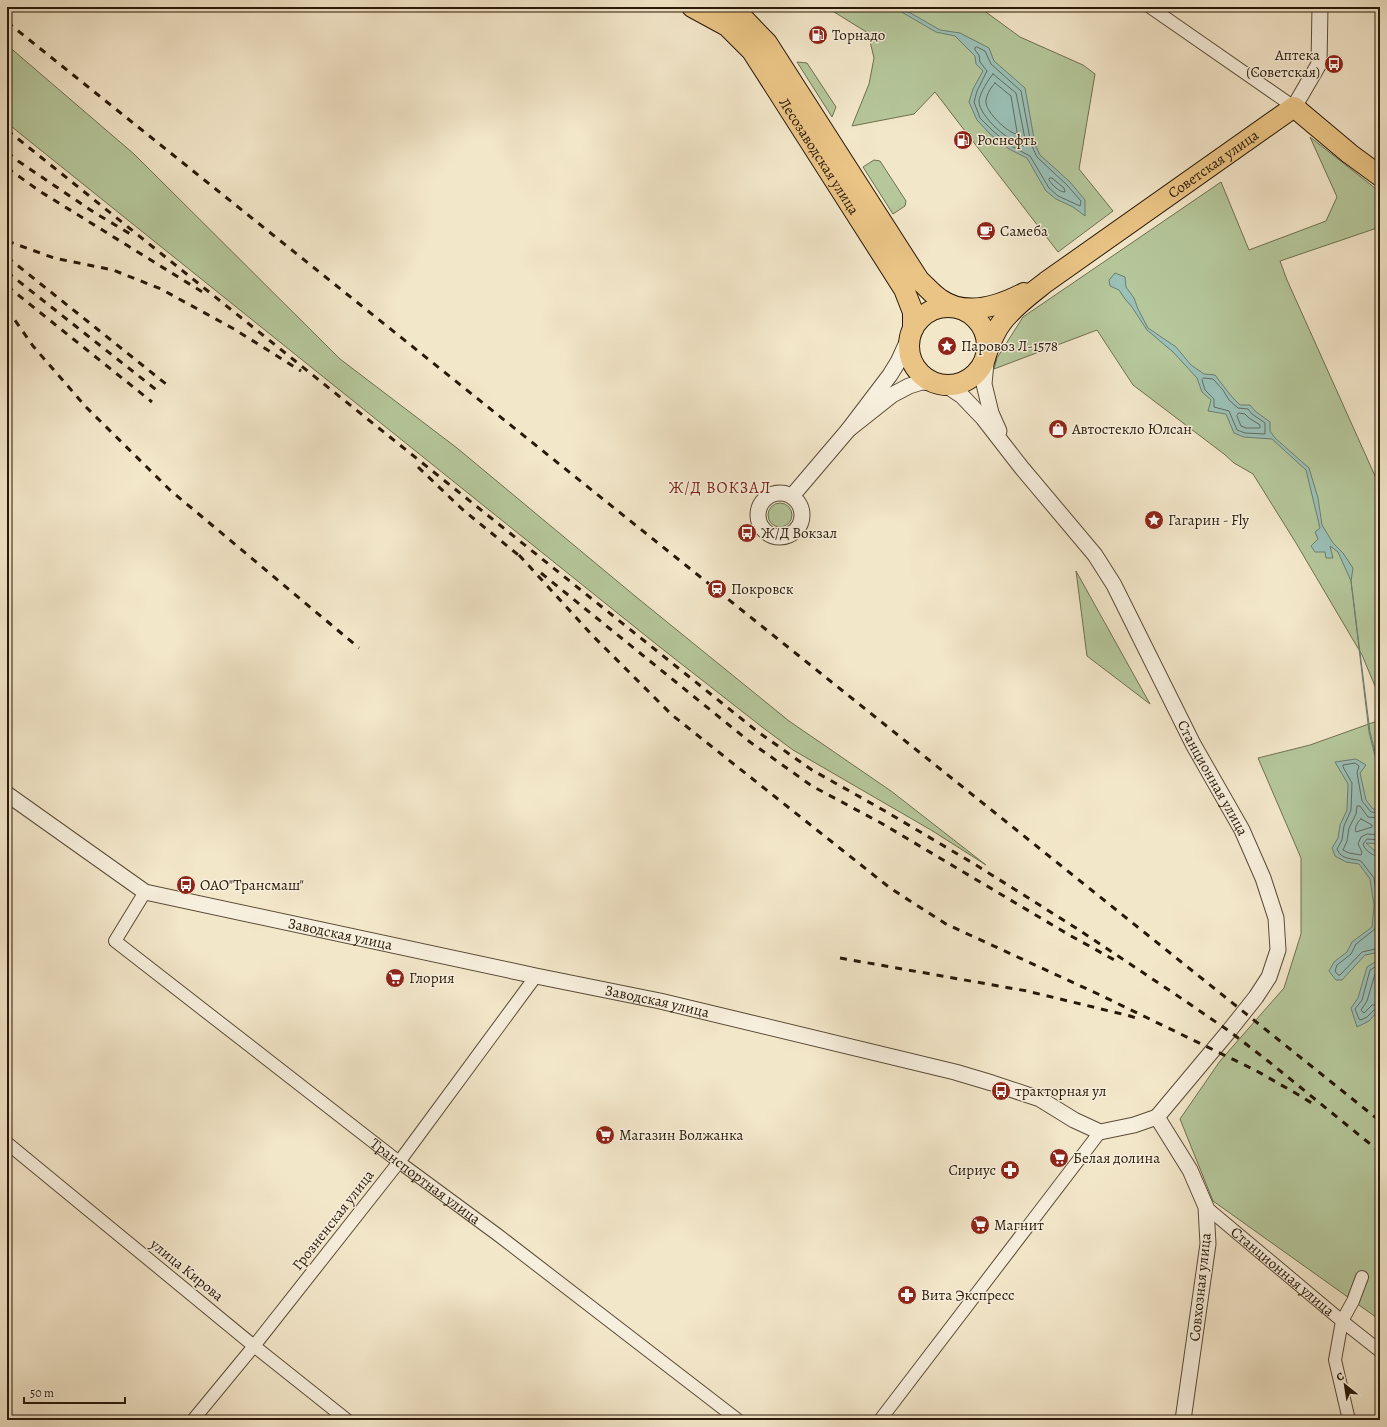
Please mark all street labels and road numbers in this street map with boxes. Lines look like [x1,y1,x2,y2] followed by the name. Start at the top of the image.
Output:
[774,94,864,219] street label: Лесозаводская улица
[1164,125,1263,203] street label: Советская улица
[1173,717,1253,839] street label: Станционная улица
[286,913,394,955] street label: Заводская улица
[603,980,712,1023] street label: Заводская улица
[366,1133,485,1229] street label: Транспортная улица
[287,1166,379,1274] street label: Грозненская улица
[1227,1222,1339,1321] street label: Станционная улица
[1184,1232,1216,1342] street label: Совхозная улица
[145,1234,228,1306] street label: улица Кирова

